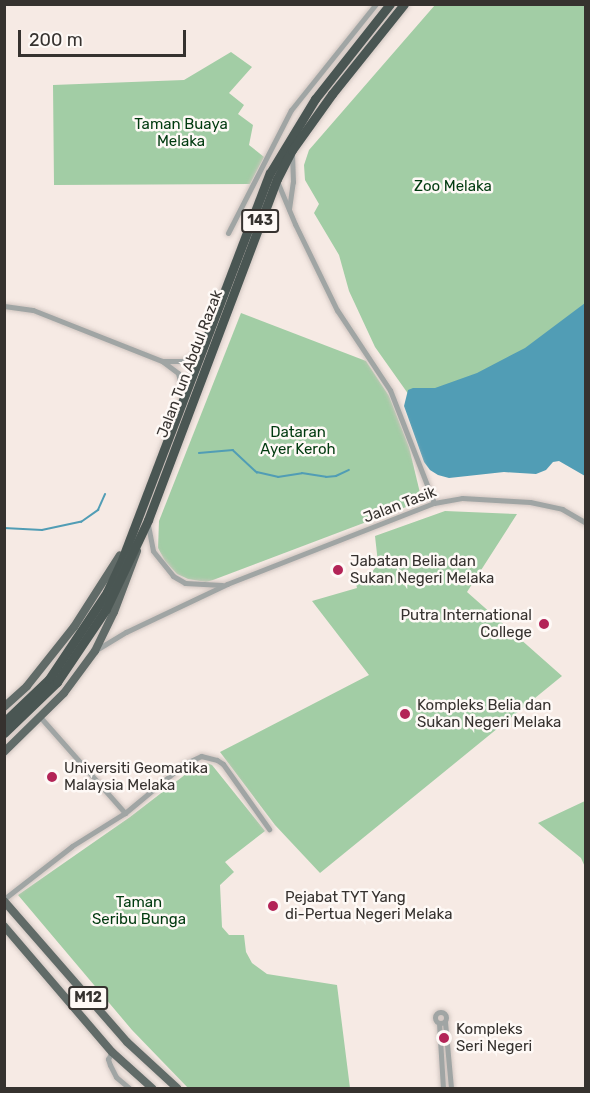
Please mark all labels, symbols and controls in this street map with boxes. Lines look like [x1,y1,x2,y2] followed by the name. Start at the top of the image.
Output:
[21,18,189,56] scale bar
[29,29,83,51] text: 200 m
[134,115,228,150] park label: Taman Buaya Melaka
[414,178,492,196] park label: Zoo Melaka
[240,210,280,232] road number: 143
[153,287,227,441] street label: Jalan Tun Abdul Razak
[260,423,336,458] park label: Dataran Ayer Keroh
[361,483,439,527] street label: Jalan Tasik
[350,552,494,587] place label: Jabatan Belia dan Sukan Negeri Melaka
[331,563,345,577] marker: Jabatan Belia dan Sukan Negeri Melaka
[400,606,532,641] place label: Putra International College
[537,617,551,631] marker: Putra International College
[417,696,561,731] place label: Kompleks Belia dan Sukan Negeri Melaka
[398,707,412,721] marker: Kompleks Belia dan Sukan Negeri Melaka
[64,759,208,794] place label: Universiti Geomatika Malaysia Melaka
[45,770,59,784] marker: Universiti Geomatika Malaysia Melaka
[285,888,452,923] place label: Pejabat TYT Yang di-Pertua Negeri Melaka
[92,893,186,928] park label: Taman Seribu Bunga
[266,899,280,913] marker: Pejabat TYT Yang di-Pertua Negeri Melaka
[67,987,109,1009] road number: M12
[456,1020,532,1055] place label: Kompleks Seri Negeri
[437,1031,451,1045] marker: Kompleks Seri Negeri

